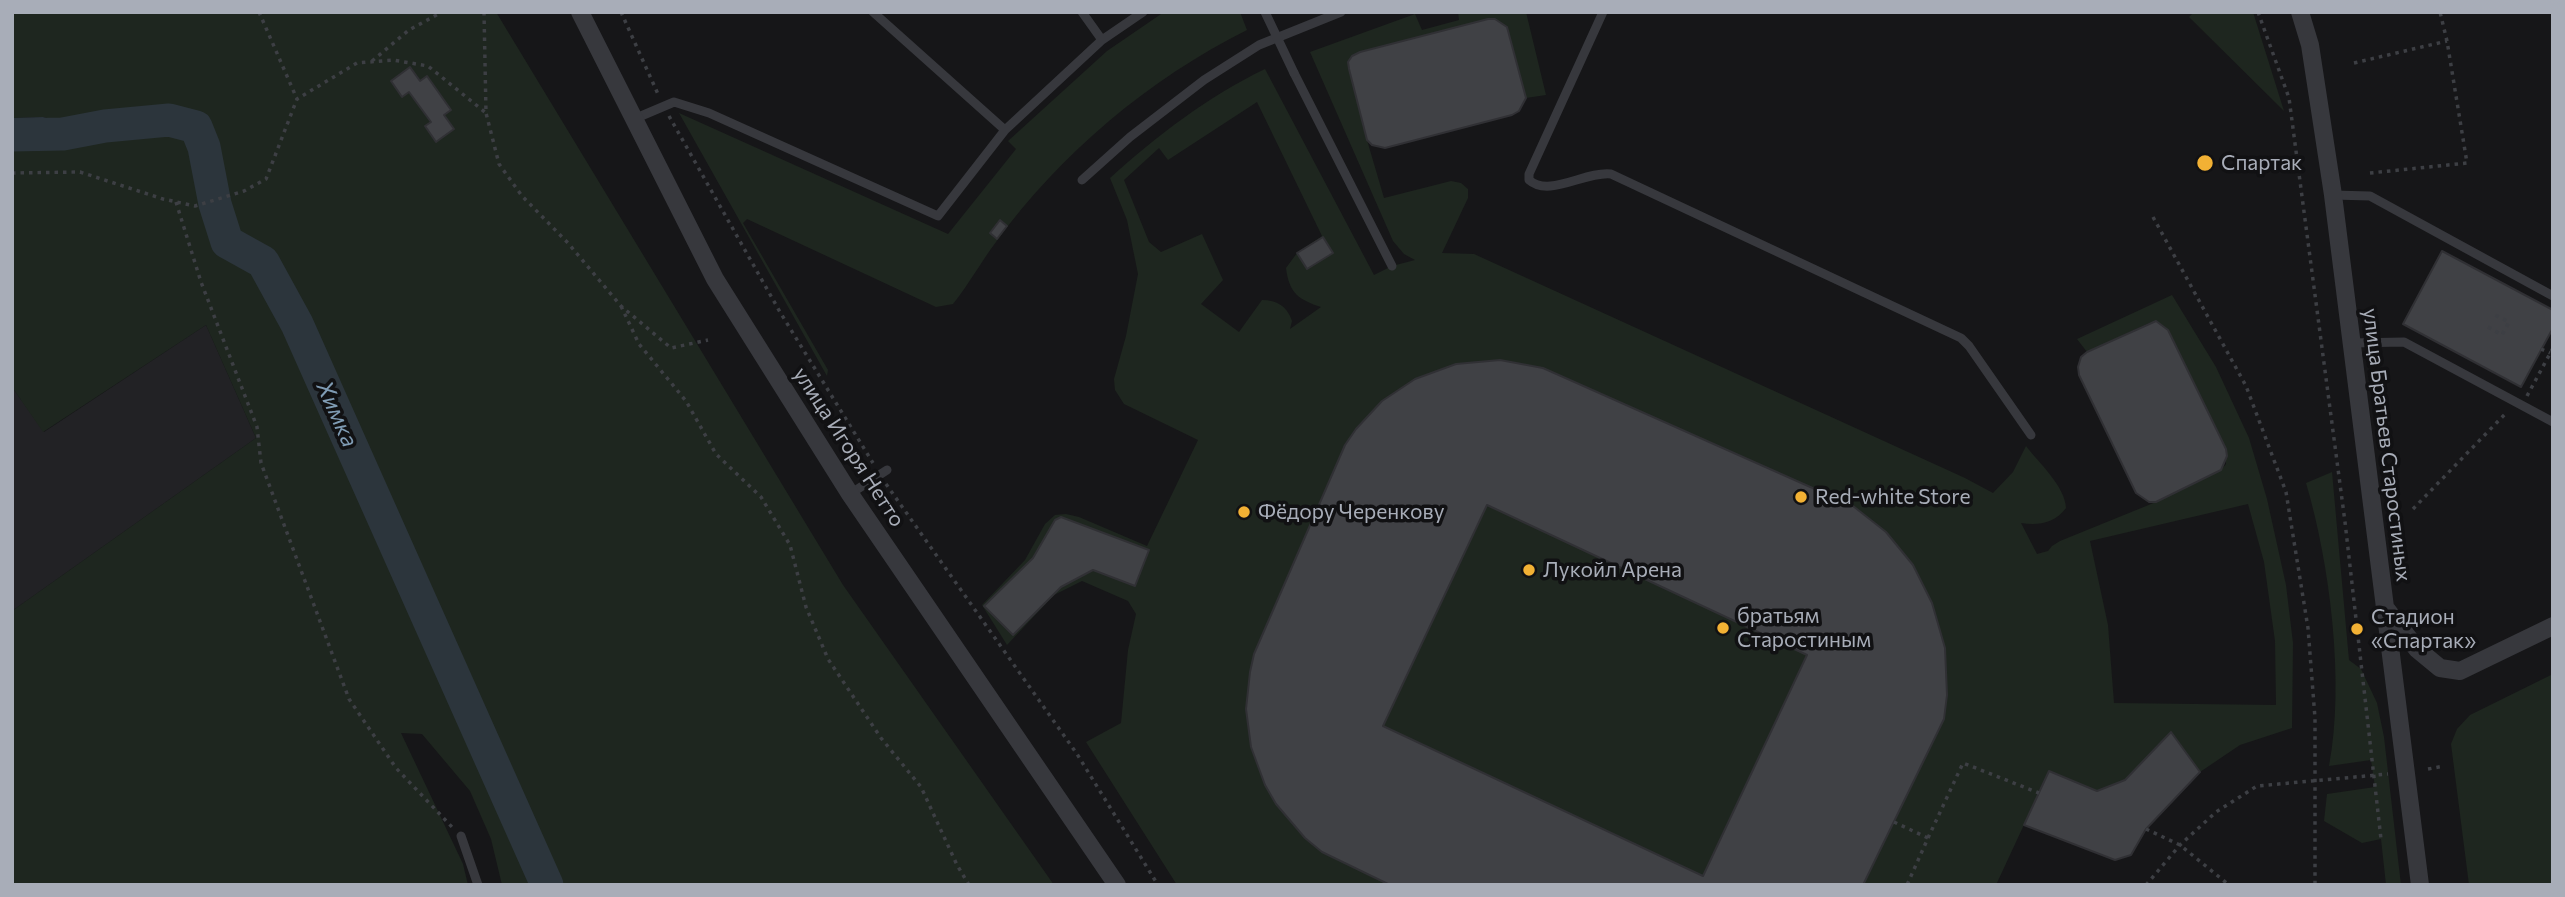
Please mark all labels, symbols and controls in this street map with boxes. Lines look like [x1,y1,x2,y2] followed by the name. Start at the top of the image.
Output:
[2221,150,2302,176] place label: Спартак
[2195,153,2215,173] marker: Спартак
[2358,307,2416,583] street label: улица Братьев Старостиных
[788,362,910,532] street label: улица Игоря Нетто
[310,377,364,451] water label: Химка
[1815,484,1970,510] place label: Red-white Store
[1793,489,1809,505] marker: Red-white Store
[1258,499,1445,525] place label: Фёдору Черенкову
[1236,504,1252,520] marker: Фёдору Черенкову
[1543,557,1682,583] place label: Лукойл Арена
[1521,562,1537,578] marker: Лукойл Арена
[1737,603,1871,653] place label: братьям Старостиным
[2371,604,2476,654] place label: Стадион «Спартак»
[1715,620,1731,636] marker: братьям Старостиным
[2349,621,2365,637] marker: Стадион «Спартак»

